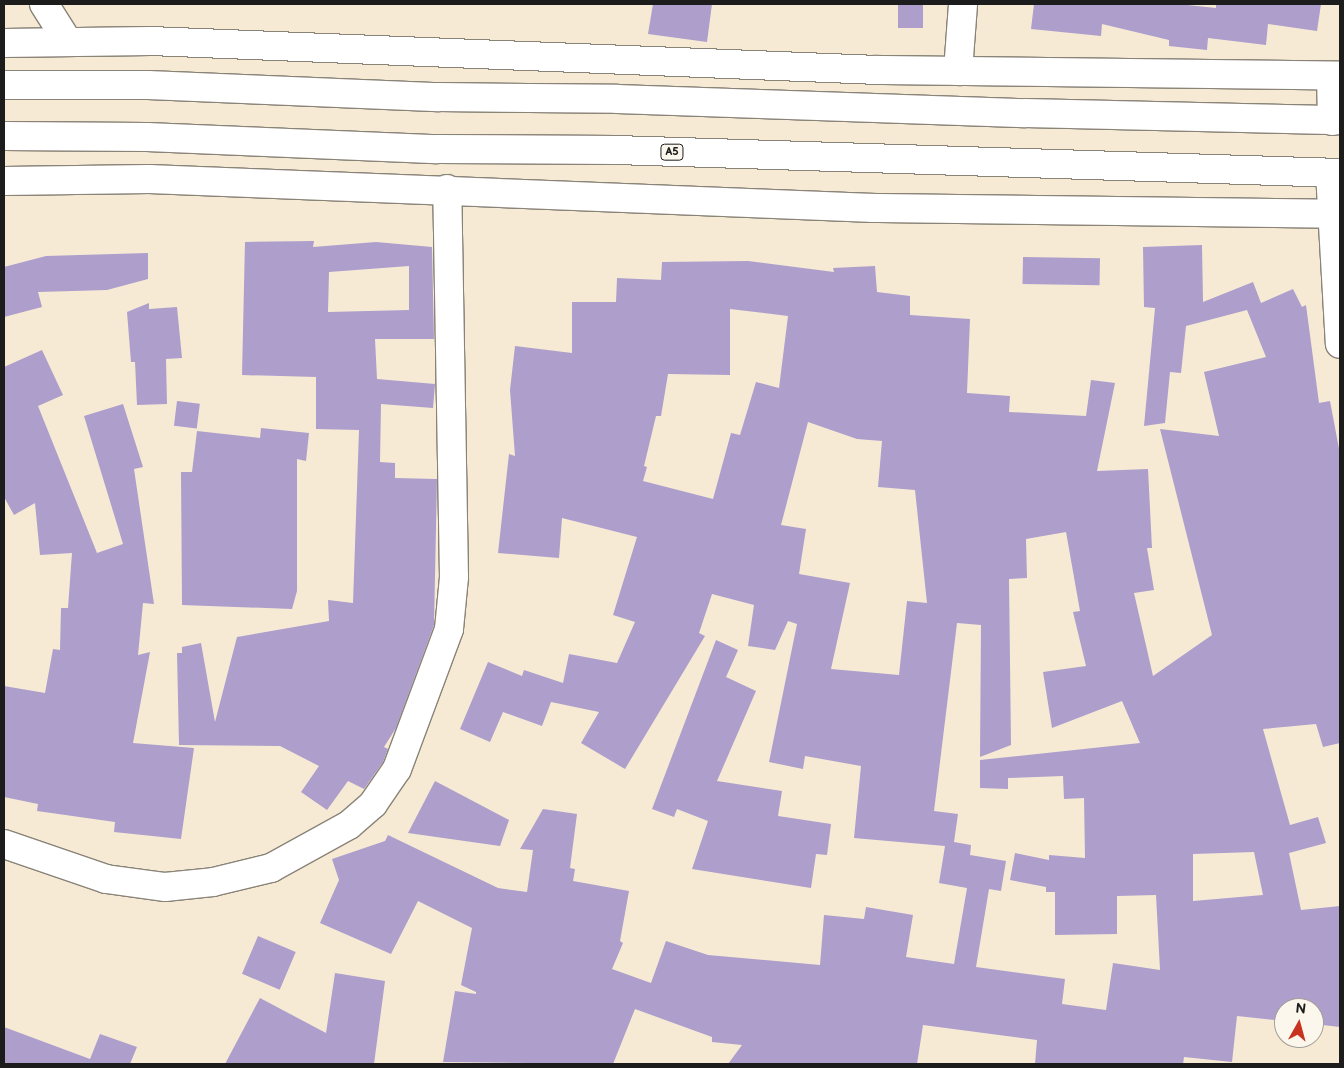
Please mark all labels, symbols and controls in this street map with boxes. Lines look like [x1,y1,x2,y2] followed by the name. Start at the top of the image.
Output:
[660,144,684,160] road number: A5
[1274,998,1324,1048] north arrow
[1295,1000,1307,1018] text: N

